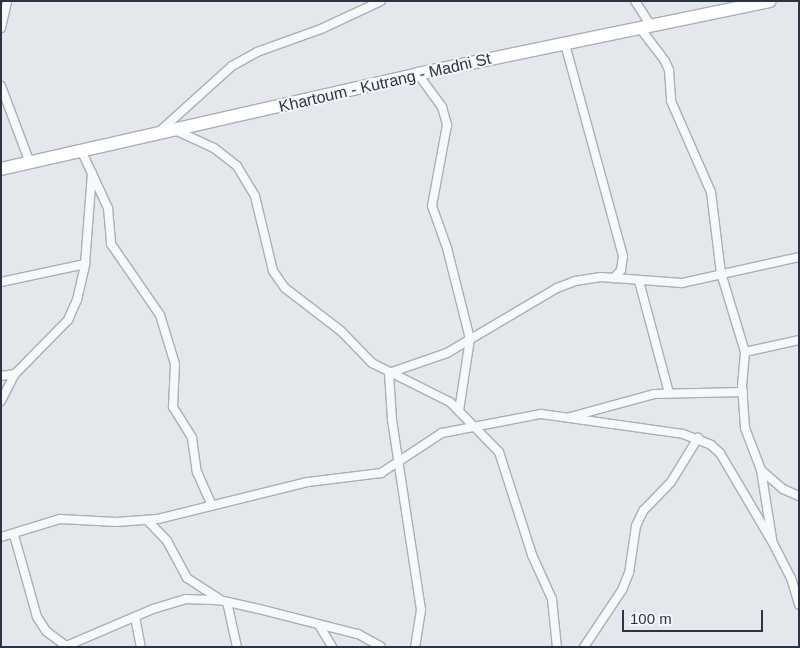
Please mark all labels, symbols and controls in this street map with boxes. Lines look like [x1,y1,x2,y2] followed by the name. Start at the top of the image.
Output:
[277,49,493,117] street label: Khartoum - Kutrang - Madni St
[625,600,766,632] scale bar
[630,610,672,627] text: 100 m

